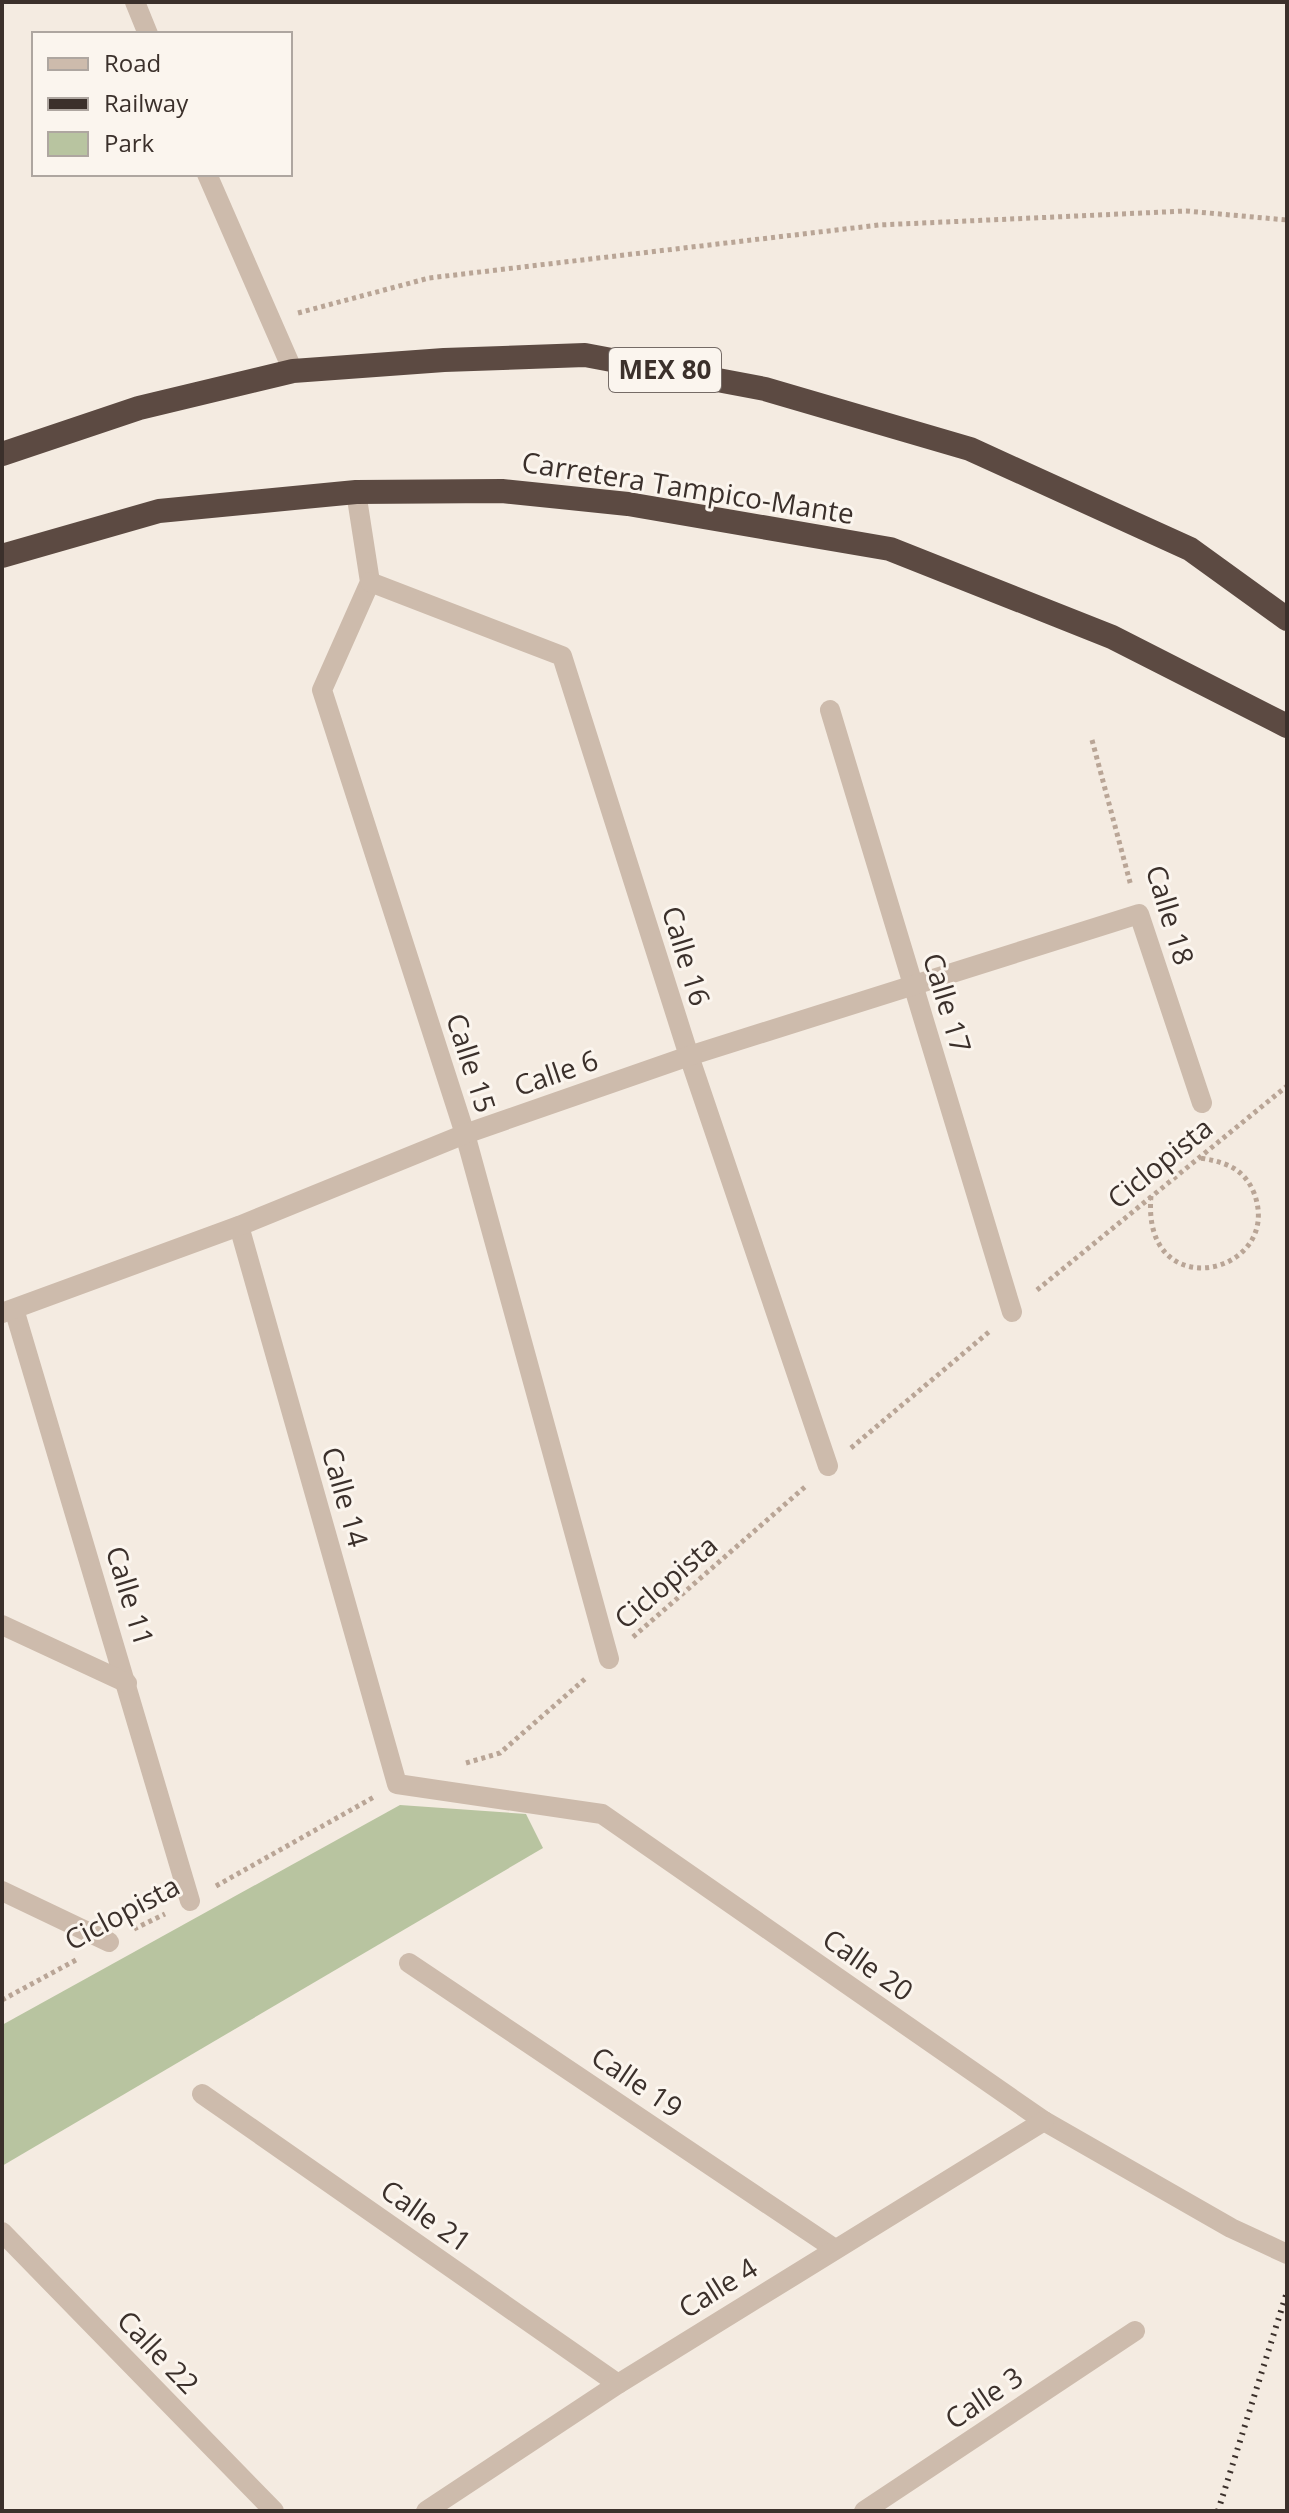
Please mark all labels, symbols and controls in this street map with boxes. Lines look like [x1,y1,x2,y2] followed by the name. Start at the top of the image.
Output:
[32,32,292,176] legend
[104,46,161,79] text: Road
[104,86,189,119] text: Railway
[104,126,155,159] text: Park
[609,348,721,392] road number: MEX 80
[519,442,857,532] street label: Carretera Tampico-Mante
[1138,860,1204,969] street label: Calle 18
[654,901,720,1010] street label: Calle 16
[915,948,981,1057] street label: Calle 17
[438,1008,506,1117] street label: Calle 15
[509,1040,603,1104] street label: Calle 6
[1099,1108,1220,1216] street label: Ciclopista
[314,1442,378,1551] street label: Calle 14
[606,1526,725,1637] street label: Ciclopista
[98,1541,164,1650] street label: Calle 11
[57,1866,186,1958] street label: Ciclopista
[816,1919,921,2009] street label: Calle 20
[585,2037,691,2126] street label: Calle 19
[374,2170,479,2260] street label: Calle 21
[671,2248,764,2326] street label: Calle 4
[109,2301,208,2401] street label: Calle 22
[937,2357,1030,2437] street label: Calle 3

